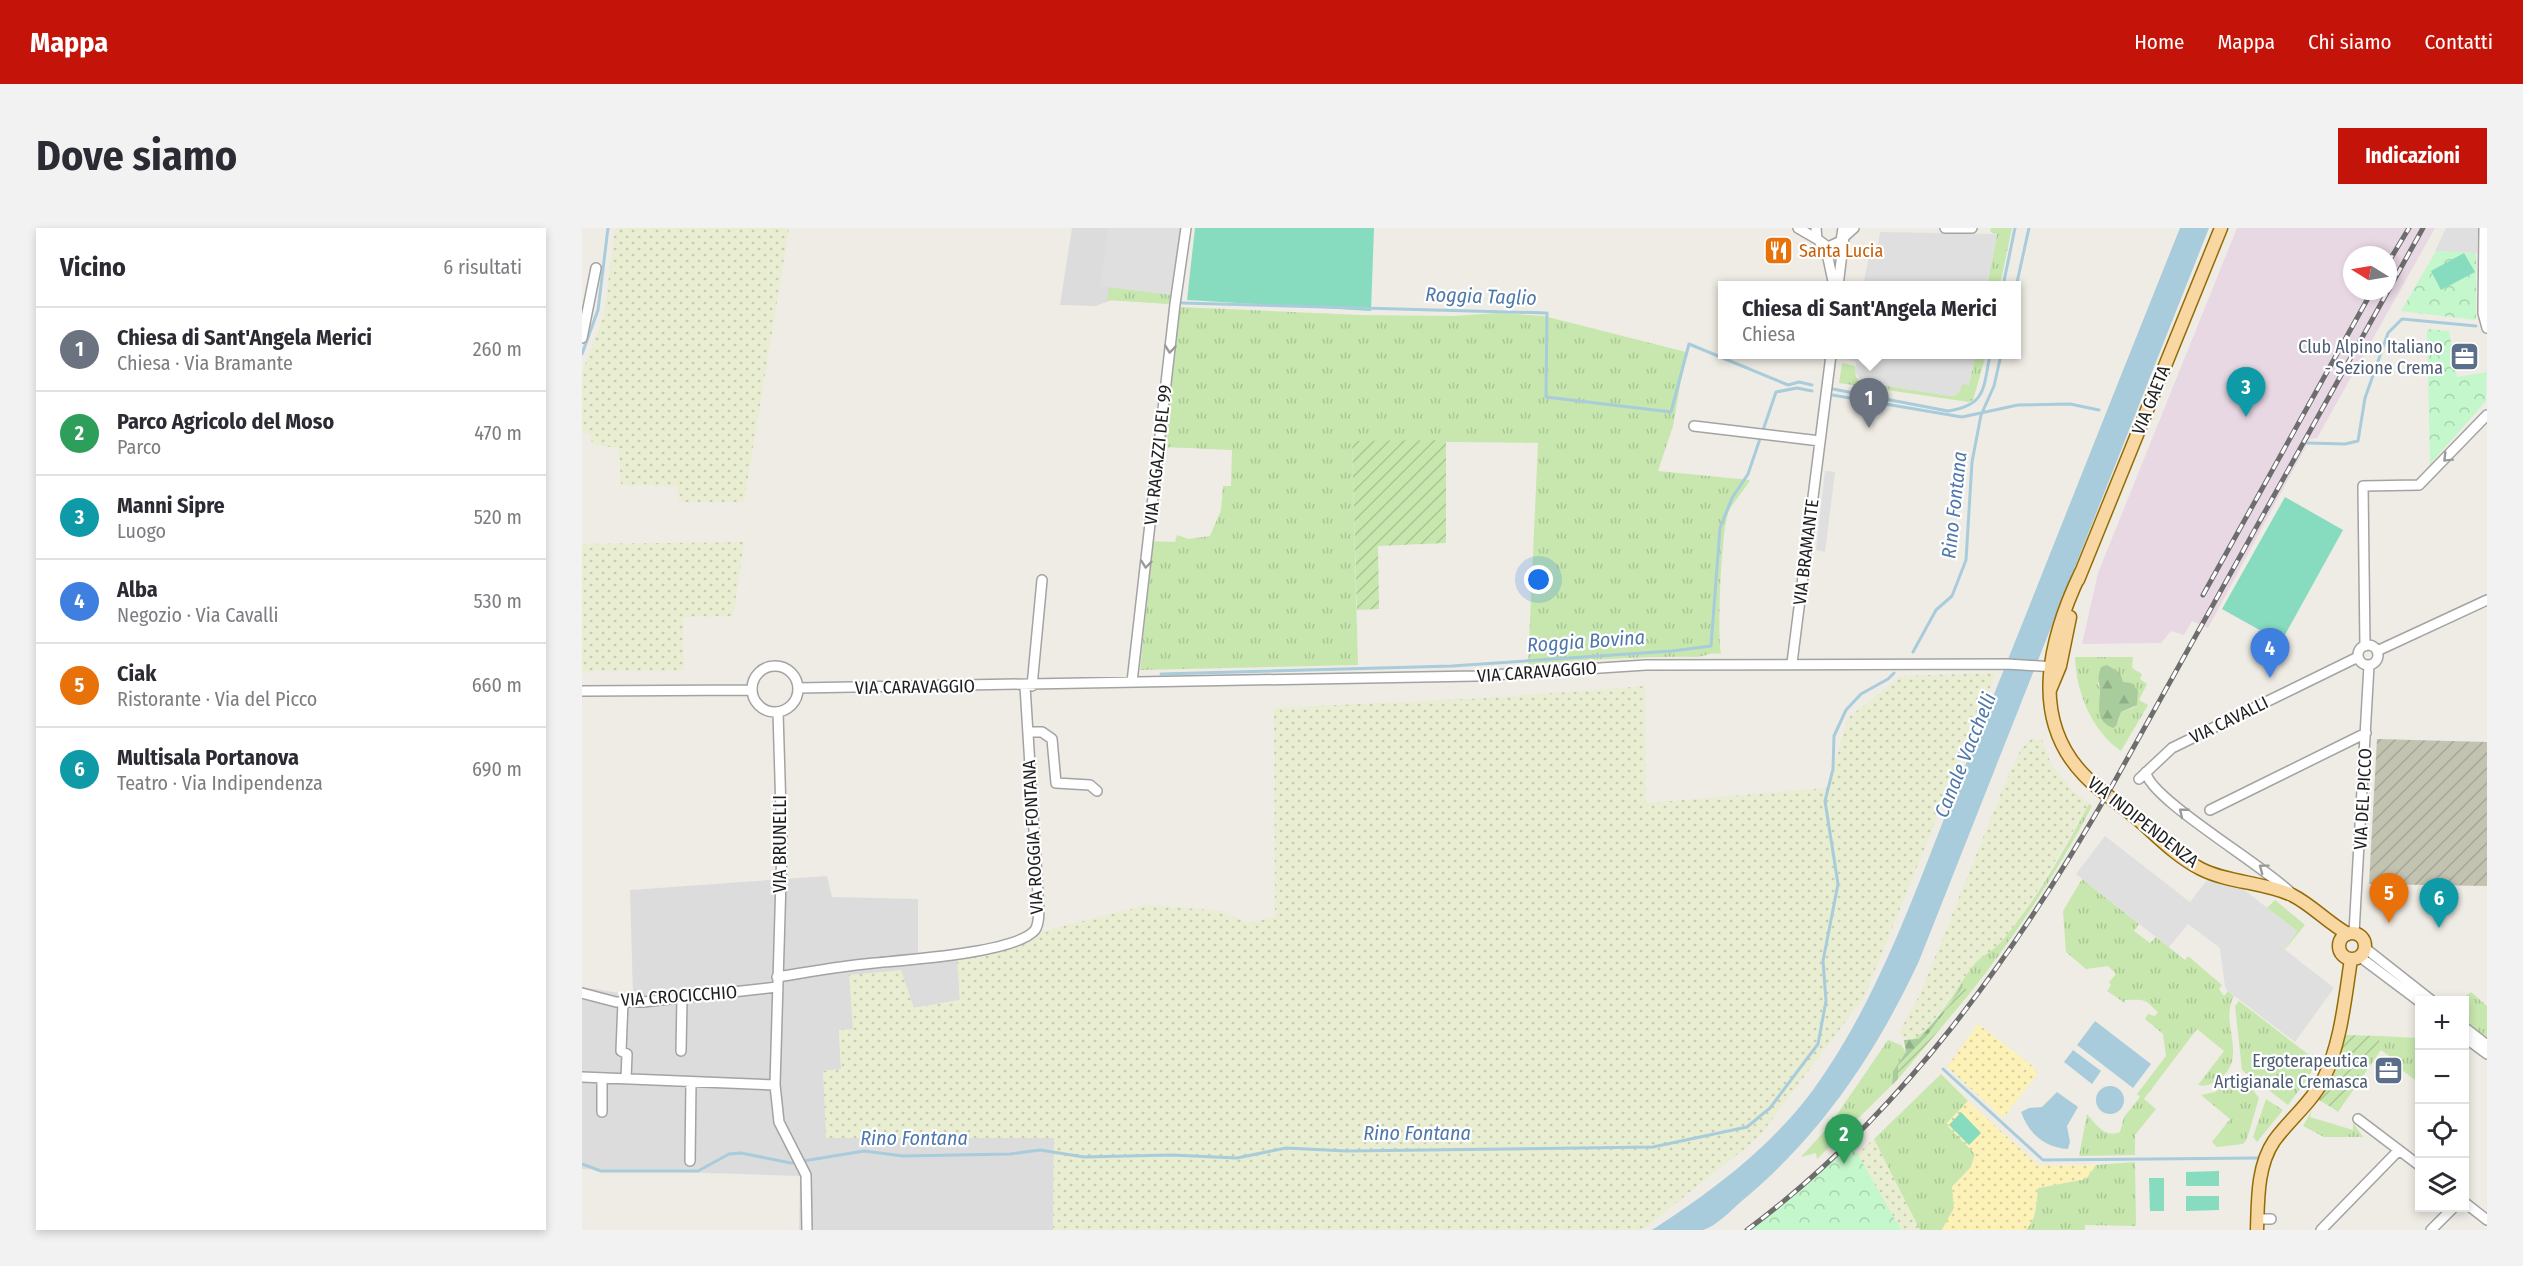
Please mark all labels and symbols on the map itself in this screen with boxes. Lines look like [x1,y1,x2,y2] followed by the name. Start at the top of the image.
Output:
[1762,235,1794,267] restaurant icon: Santa Lucia
[1799,240,1883,262] place label: Santa Lucia
[2343,246,2397,300] north arrow
[1425,282,1537,310] water label: Roggia Taglio
[2298,336,2443,379] place label: Club Alpino Italiano - Sezione Crema
[2448,341,2480,373] office icon: Club Alpino Italiano - Sezione Crema
[1164,345,1177,354] one-way arrow
[2127,362,2175,438] street label: VIA GAETA
[2226,368,2266,417] pin: 3
[1850,378,1888,428] pin: 1
[1140,384,1176,526] street label: VIA RAGAZZI DEL 99
[1936,450,1972,560] water label: Rino Fontana
[2443,450,2454,461] one-way arrow
[1789,498,1823,606] street label: VIA BRAMANTE
[1140,559,1153,569] one-way arrow
[1524,565,1553,594] your location
[1526,625,1646,657] water label: Roggia Bovina
[2250,628,2290,678] pin: 4
[1476,657,1598,687] street label: VIA CARAVAGGIO
[855,675,975,699] street label: VIA CARAVAGGIO
[1929,689,2001,821] water label: Canale Vacchelli
[2186,691,2272,749] street label: VIA CAVALLI
[2349,748,2377,850] street label: VIA DEL PICCO
[1018,759,1048,915] street label: VIA ROGGIA FONTANA
[2083,772,2203,873] street label: VIA INDIPENDENZA
[769,795,791,893] street label: VIA BRUNELLI
[2179,808,2190,819] one-way arrow
[2258,865,2269,876] one-way arrow
[2370,874,2408,923] pin: 5
[2420,878,2458,928] pin: 6
[620,981,738,1011] street label: VIA CROCICCHIO
[2214,1050,2368,1093] place label: Ergoterapeutica Artigianale Cremasca
[2373,1055,2405,1087] office icon: Ergoterapeutica Artigianale Cremasca
[1824,1114,1864,1164] pin: 2
[1363,1121,1471,1145] water label: Rino Fontana
[860,1126,968,1150] water label: Rino Fontana

